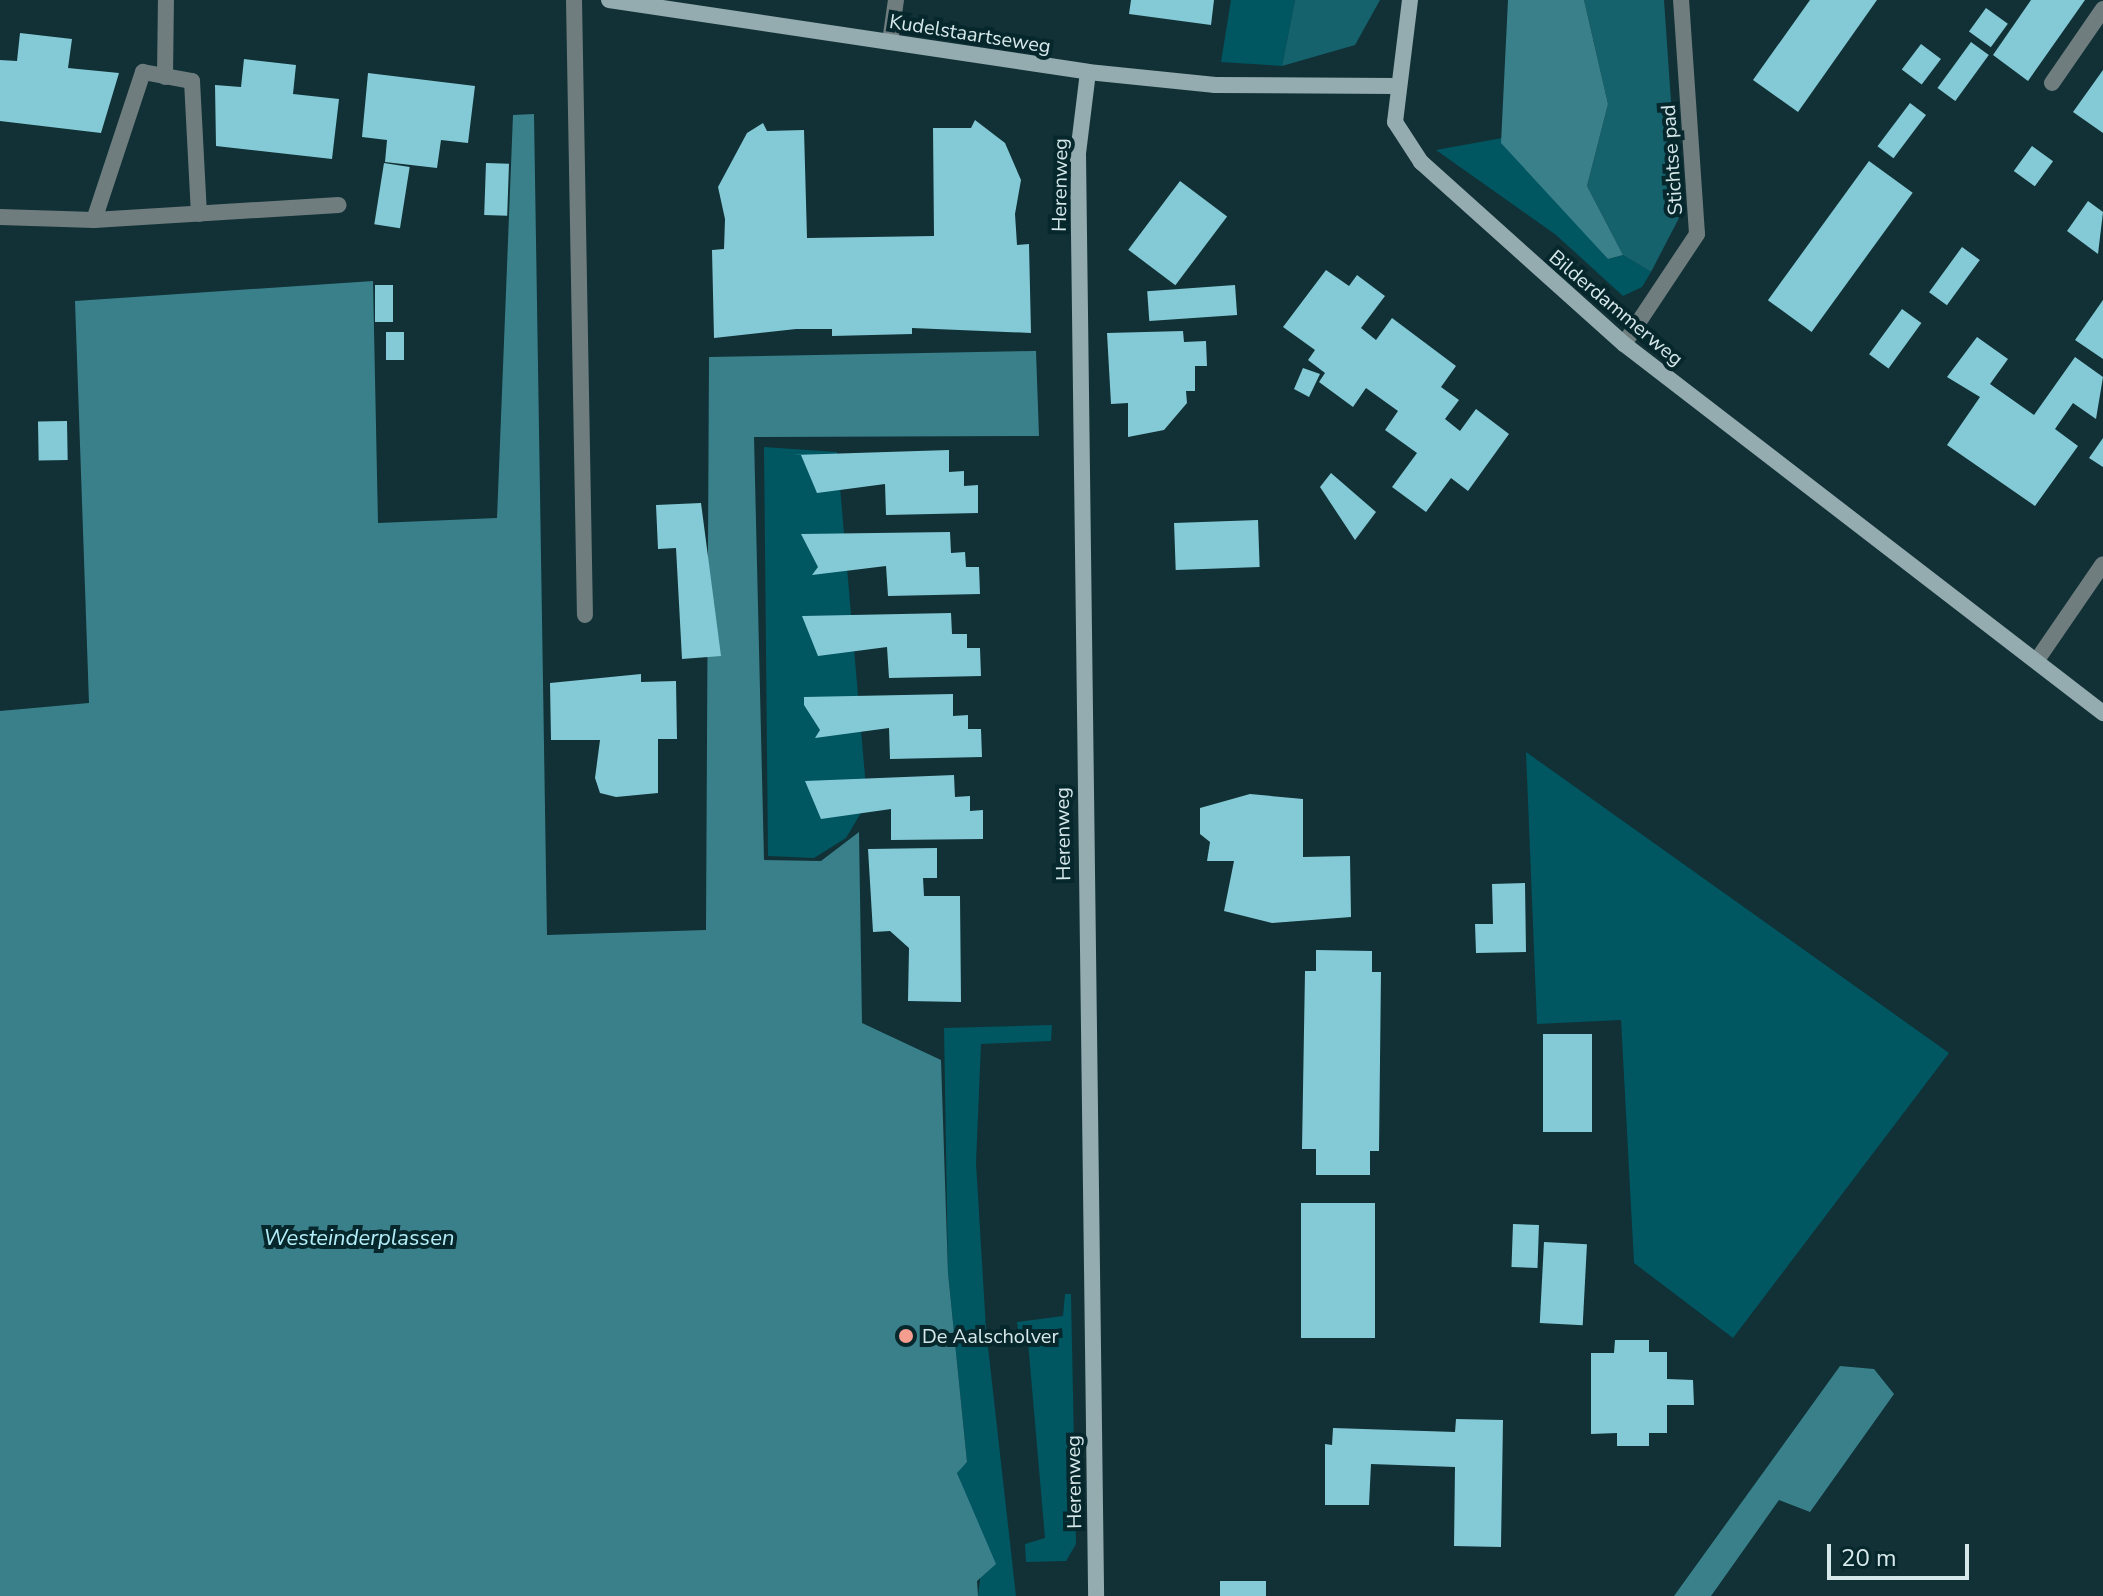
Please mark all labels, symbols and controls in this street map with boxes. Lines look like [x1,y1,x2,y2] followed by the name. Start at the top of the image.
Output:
[888,9,1052,59] street label: Kudelstaartseweg
[1656,104,1688,216] street label: Stichtse pad
[1047,138,1073,232] street label: Herenweg
[1544,245,1688,371] street label: Bilderdammerweg
[1050,787,1076,881] street label: Herenweg
[264,1226,454,1252] water label: Westeinderplassen
[922,1324,1059,1348] place label: De Aalscholver
[897,1327,915,1345] marker: De Aalscholver
[1061,1435,1087,1529] street label: Herenweg
[1831,1528,1973,1578] scale bar
[1841,1542,1897,1574] text: 20 m

